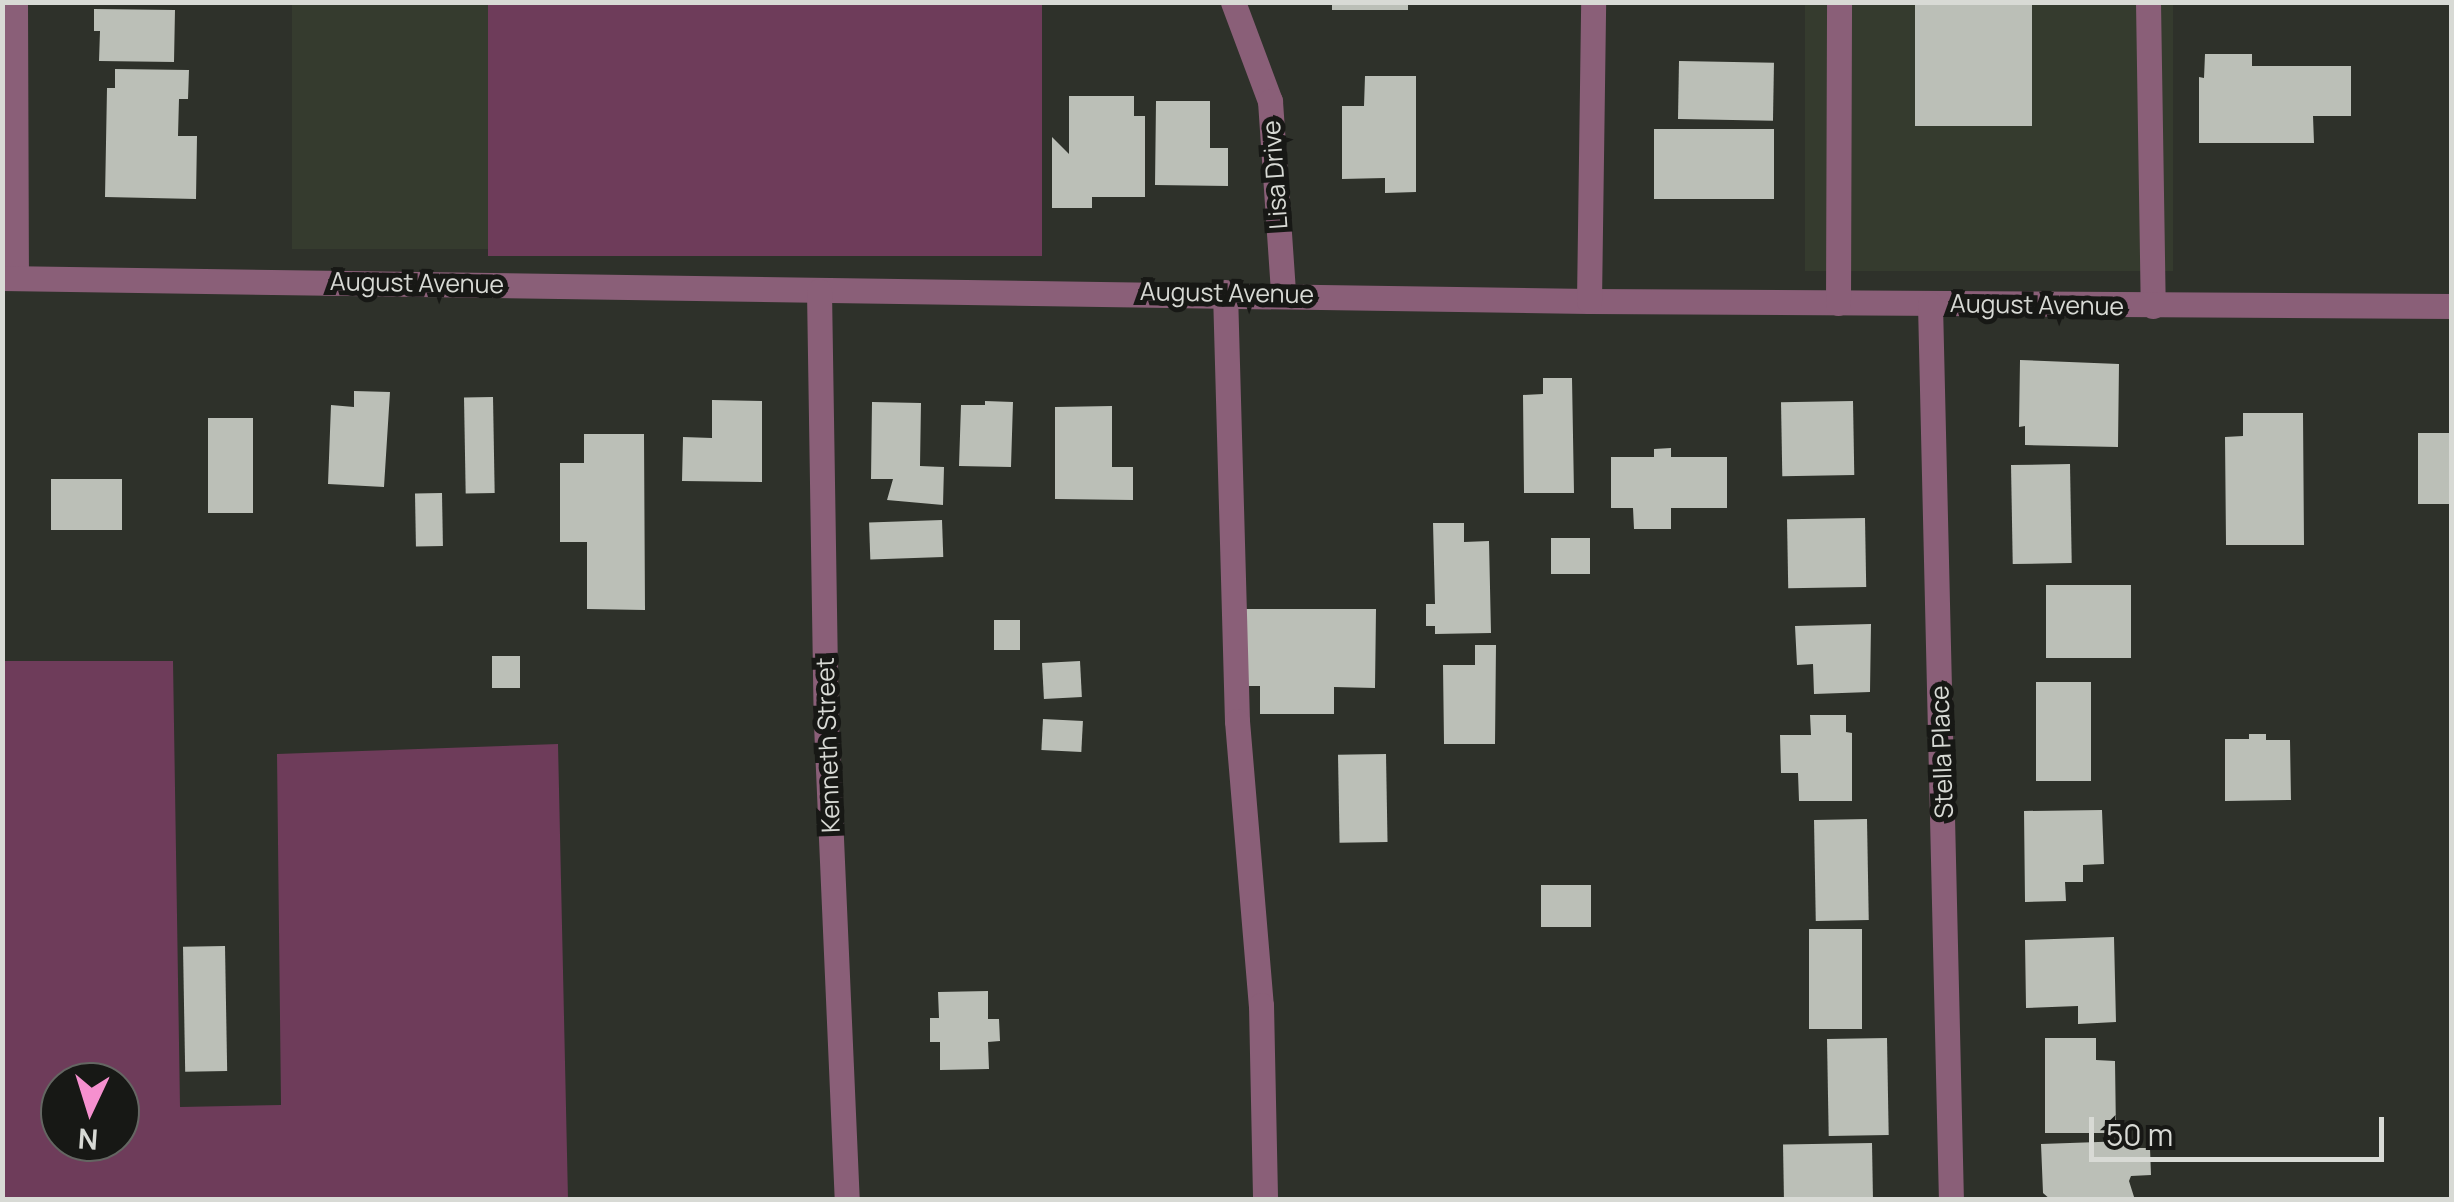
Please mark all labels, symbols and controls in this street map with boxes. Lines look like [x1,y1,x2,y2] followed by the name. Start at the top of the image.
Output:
[1256,120,1294,230] street label: Lisa Drive
[330,266,504,300] street label: August Avenue
[1140,276,1314,310] street label: August Avenue
[1950,288,2124,322] street label: August Avenue
[810,657,846,833] street label: Kenneth Street
[1925,685,1959,819] street label: Stella Place
[40,1062,140,1162] north arrow
[2094,1097,2389,1159] scale bar
[2106,1114,2173,1155] text: 50 m
[77,1120,99,1160] text: N

